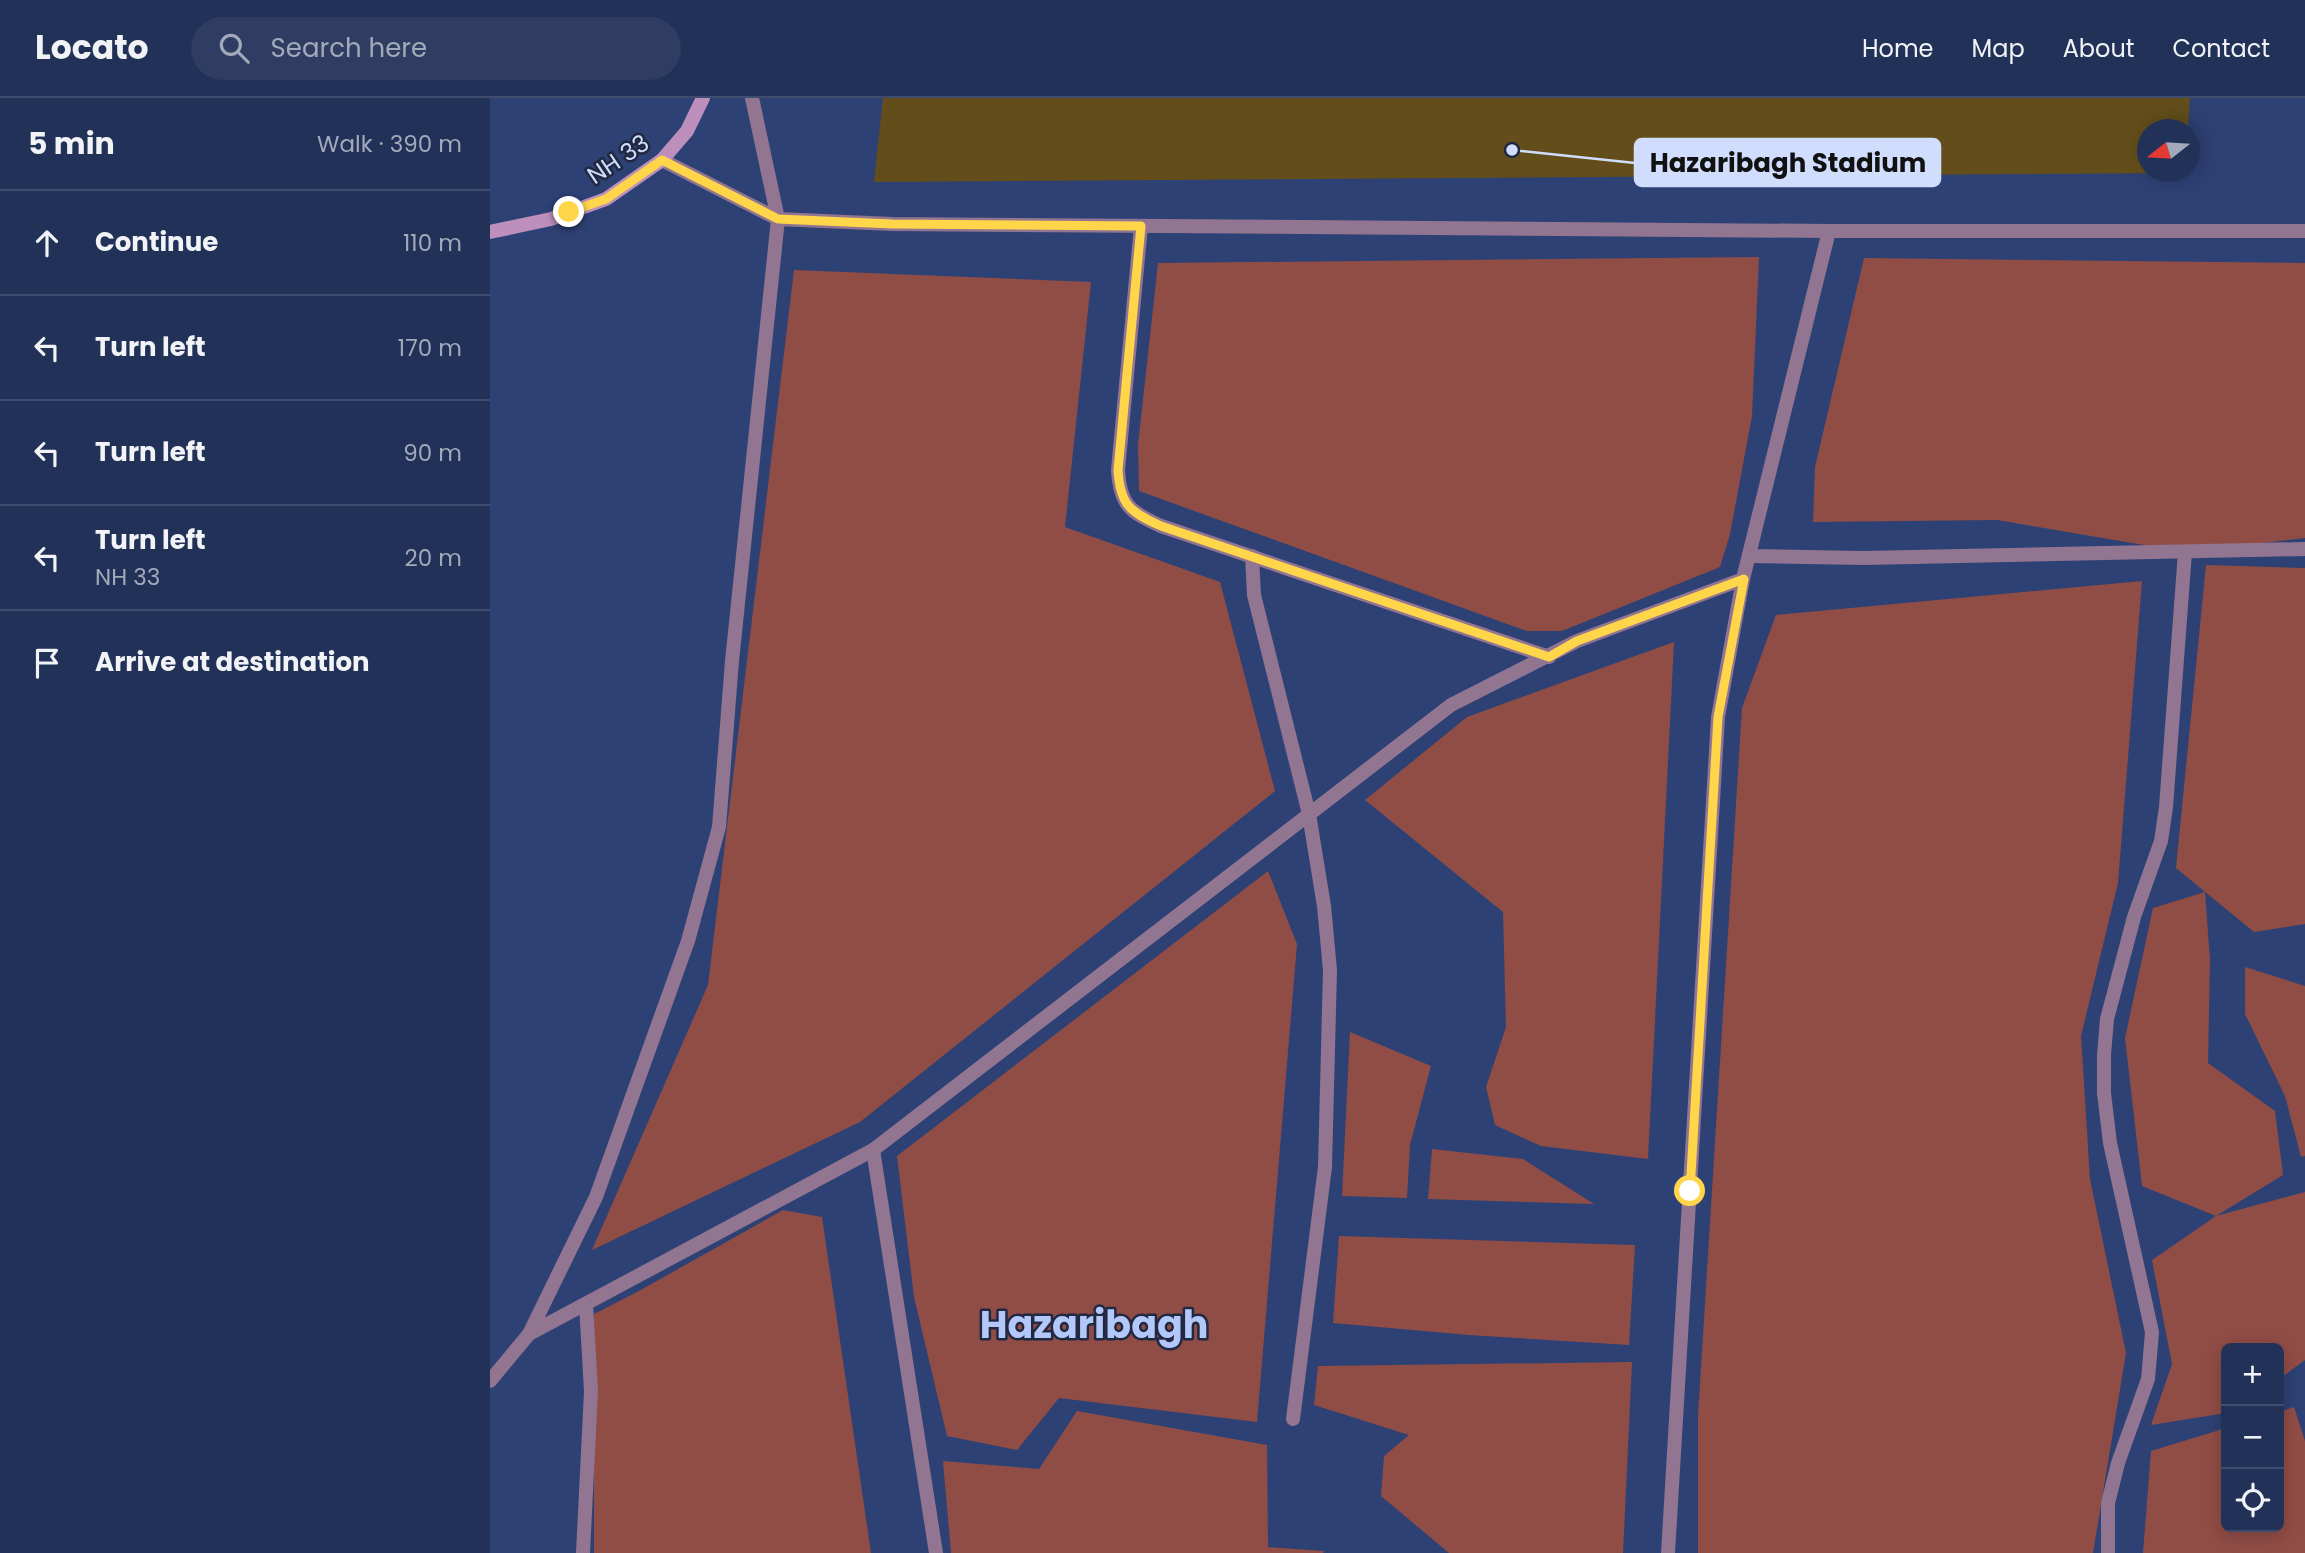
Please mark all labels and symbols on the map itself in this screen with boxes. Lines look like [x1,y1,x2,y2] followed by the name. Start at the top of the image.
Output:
[2137,119,2200,182] north arrow
[581,126,655,192] street label: NH 33
[1635,139,1940,186] callout: Hazaribagh Stadium
[1650,145,1926,181] text: Hazaribagh Stadium
[553,196,584,227] route end
[1674,1175,1705,1206] route start
[980,1298,1208,1351] district label: Hazaribagh

